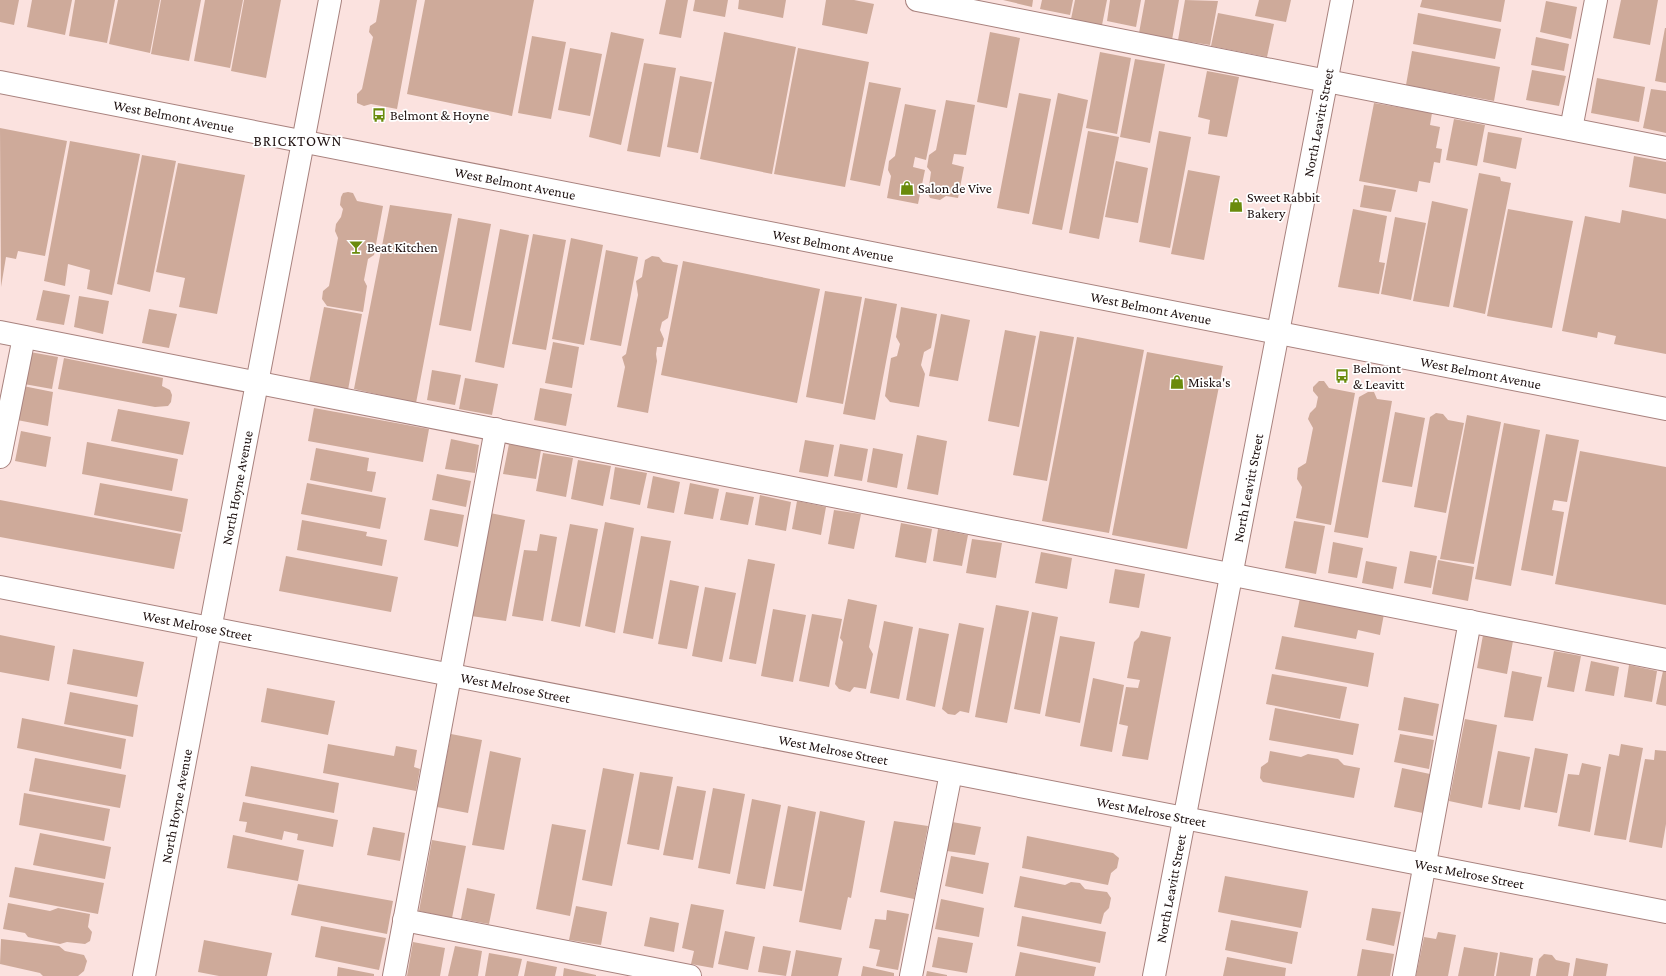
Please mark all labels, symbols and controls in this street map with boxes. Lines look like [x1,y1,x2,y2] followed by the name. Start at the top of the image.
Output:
[1300,67,1337,178] street label: North Leavitt Street
[112,96,236,136] street label: West Belmont Avenue
[371,107,387,123] bus stop icon: Belmont & Hoyne
[390,107,489,123] place label: Belmont & Hoyne
[254,133,342,149] district label: BRICKTOWN
[453,163,577,203] street label: West Belmont Avenue
[899,180,915,196] shop icon: Salon de Vive
[918,180,992,196] place label: Salon de Vive
[1247,189,1320,221] place label: Sweet Rabbit Bakery
[1228,197,1244,213] shop icon: Sweet Rabbit Bakery
[771,226,895,265] street label: West Belmont Avenue
[348,239,364,255] bar icon: Beat Kitchen
[367,239,438,255] place label: Beat Kitchen
[1089,288,1213,328] street label: West Belmont Avenue
[1419,353,1543,392] street label: West Belmont Avenue
[1353,360,1405,392] place label: Belmont & Leavitt
[1334,368,1350,384] bus stop icon: Belmont & Leavitt
[1169,374,1185,390] shop icon: Miska's
[1188,374,1231,390] place label: Miska's
[218,429,256,546] street label: North Hoyne Avenue
[1230,432,1266,544] street label: North Leavitt Street
[141,607,254,644] street label: West Melrose Street
[459,669,572,706] street label: West Melrose Street
[777,731,890,768] street label: West Melrose Street
[158,748,195,865] street label: North Hoyne Avenue
[1095,793,1208,830] street label: West Melrose Street
[1153,833,1189,944] street label: North Leavitt Street
[1413,855,1526,892] street label: West Melrose Street

